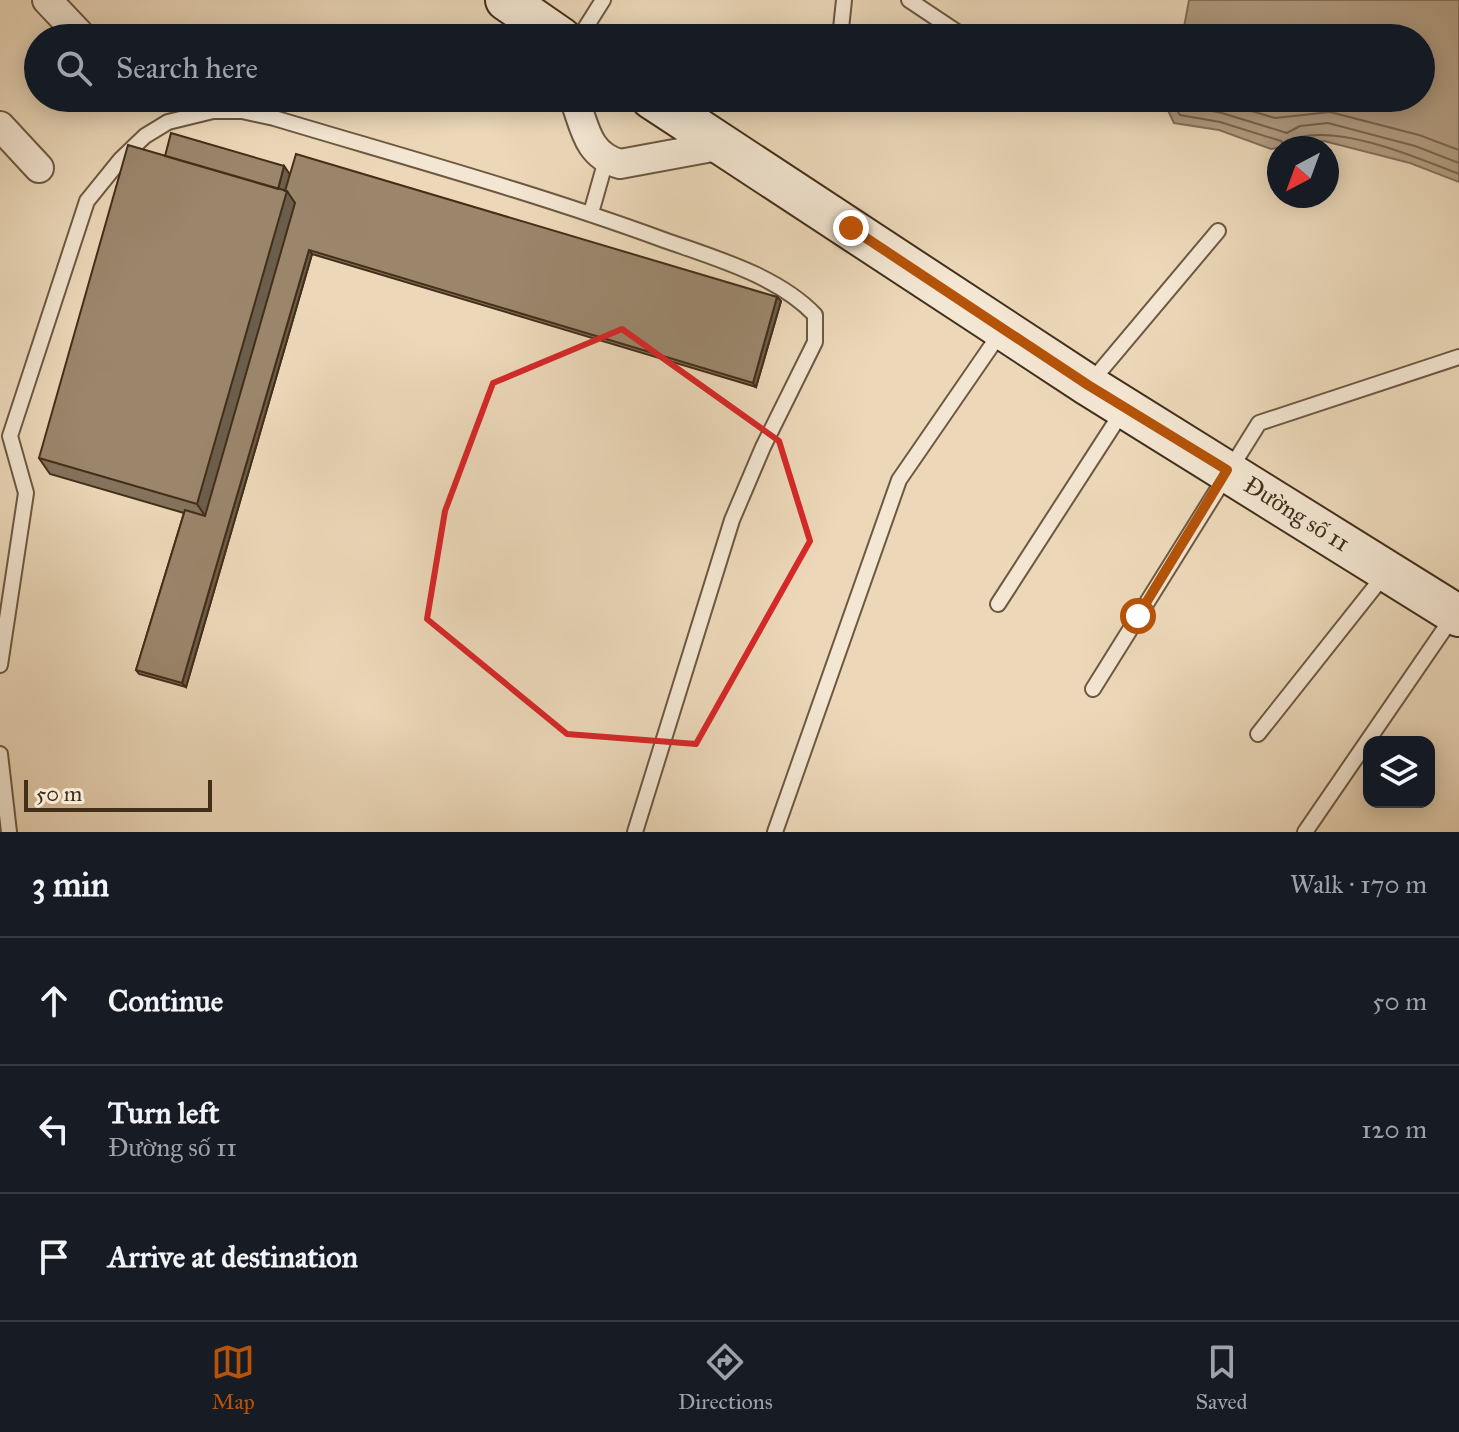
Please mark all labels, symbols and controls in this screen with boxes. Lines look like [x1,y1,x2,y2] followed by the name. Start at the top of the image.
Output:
[24,24,1435,112] search box
[52,46,96,90] icon: search
[116,50,258,86] text: Search here
[1267,136,1339,208] north arrow
[833,210,869,246] route end
[1239,470,1355,558] street label: Đường số 11
[1120,598,1156,634] route start
[1363,736,1435,808] map controls
[1363,736,1435,808] button: layers
[24,776,212,812] scale bar
[36,780,82,807] text: 50 m
[32,864,109,905] text: 3 min
[1290,868,1427,900] text: Walk · 170 m
[32,979,76,1023] icon: ahead
[108,983,223,1019] text: Continue
[1372,985,1427,1017] text: 50 m
[108,1095,219,1131] text: Turn left
[32,1107,76,1151] icon: left
[1361,1113,1427,1145] text: 120 m
[108,1131,237,1163] text: Đường số 11
[32,1235,76,1279] icon: arrive
[108,1239,358,1275] text: Arrive at destination
[211,1340,255,1415] tab: Map
[678,1340,773,1415] tab: Directions
[1195,1340,1248,1415] tab: Saved

